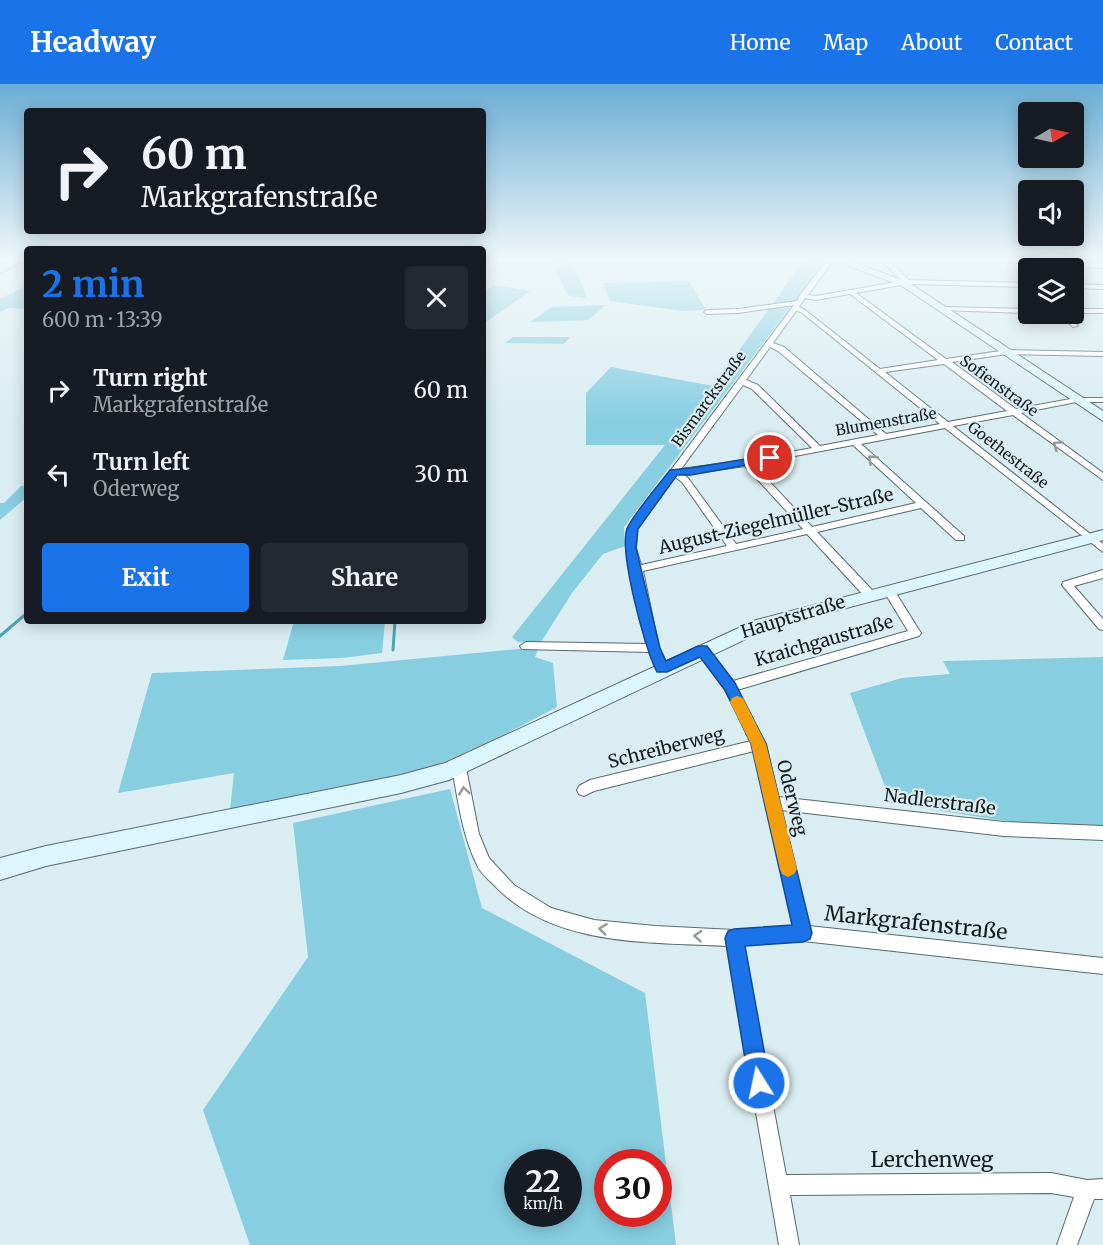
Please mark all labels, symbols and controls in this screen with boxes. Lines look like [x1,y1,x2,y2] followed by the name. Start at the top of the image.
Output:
[30,24,156,60] text: Headway
[730,29,790,56] text: Home
[823,29,868,56] text: Map
[901,29,962,56] text: About
[995,29,1073,56] text: Contact
[1018,102,1084,168] north arrow
[1018,102,1084,324] map controls
[141,128,247,180] text: 60 m
[42,132,120,210] icon: right
[141,180,378,214] text: Markgrafenstraße
[1018,180,1084,246] button: sound
[1018,258,1084,324] button: layers
[42,262,145,307] text: 2 min
[405,266,468,329] button: close
[42,307,163,332] text: 600 m · 13:39
[667,347,750,450] street label: Bismarckstraße
[957,351,1042,420] street label: Sofienstraße
[93,364,207,392] text: Turn right
[42,374,75,407] icon: right
[414,376,468,404] text: 60 m
[93,392,268,417] text: Markgrafenstraße
[834,403,938,440] street label: Blumenstraße
[964,417,1053,492] street label: Goethestraße
[744,432,795,483] pin
[753,441,786,474] icon: arrive
[1053,441,1064,452] one-way arrow
[93,448,190,476] text: Turn left
[869,455,879,466] one-way arrow
[42,458,75,491] icon: left
[414,460,468,488] text: 30 m
[93,476,179,501] text: Oderweg
[655,482,896,559] street label: August-Ziegelmüller-Straße
[42,543,249,612] button: Exit
[261,543,468,612] button: Share
[738,590,848,643] street label: Hauptstraße
[752,610,896,671] street label: Kraichgaustraße
[605,722,726,773] street label: Schreiberweg
[772,757,813,838] street label: Oderweg
[883,783,997,820] street label: Nadlerstraße
[458,786,471,795] one-way arrow
[823,899,1009,946] street label: Markgrafenstraße
[598,923,607,935] one-way arrow
[693,929,702,942] one-way arrow
[727,1051,791,1115] position arrow
[870,1146,994,1173] street label: Lerchenweg
[594,1149,672,1227] speed limit sign: 30
[526,1162,560,1200] text: 22
[523,1194,563,1213] text: km/h

